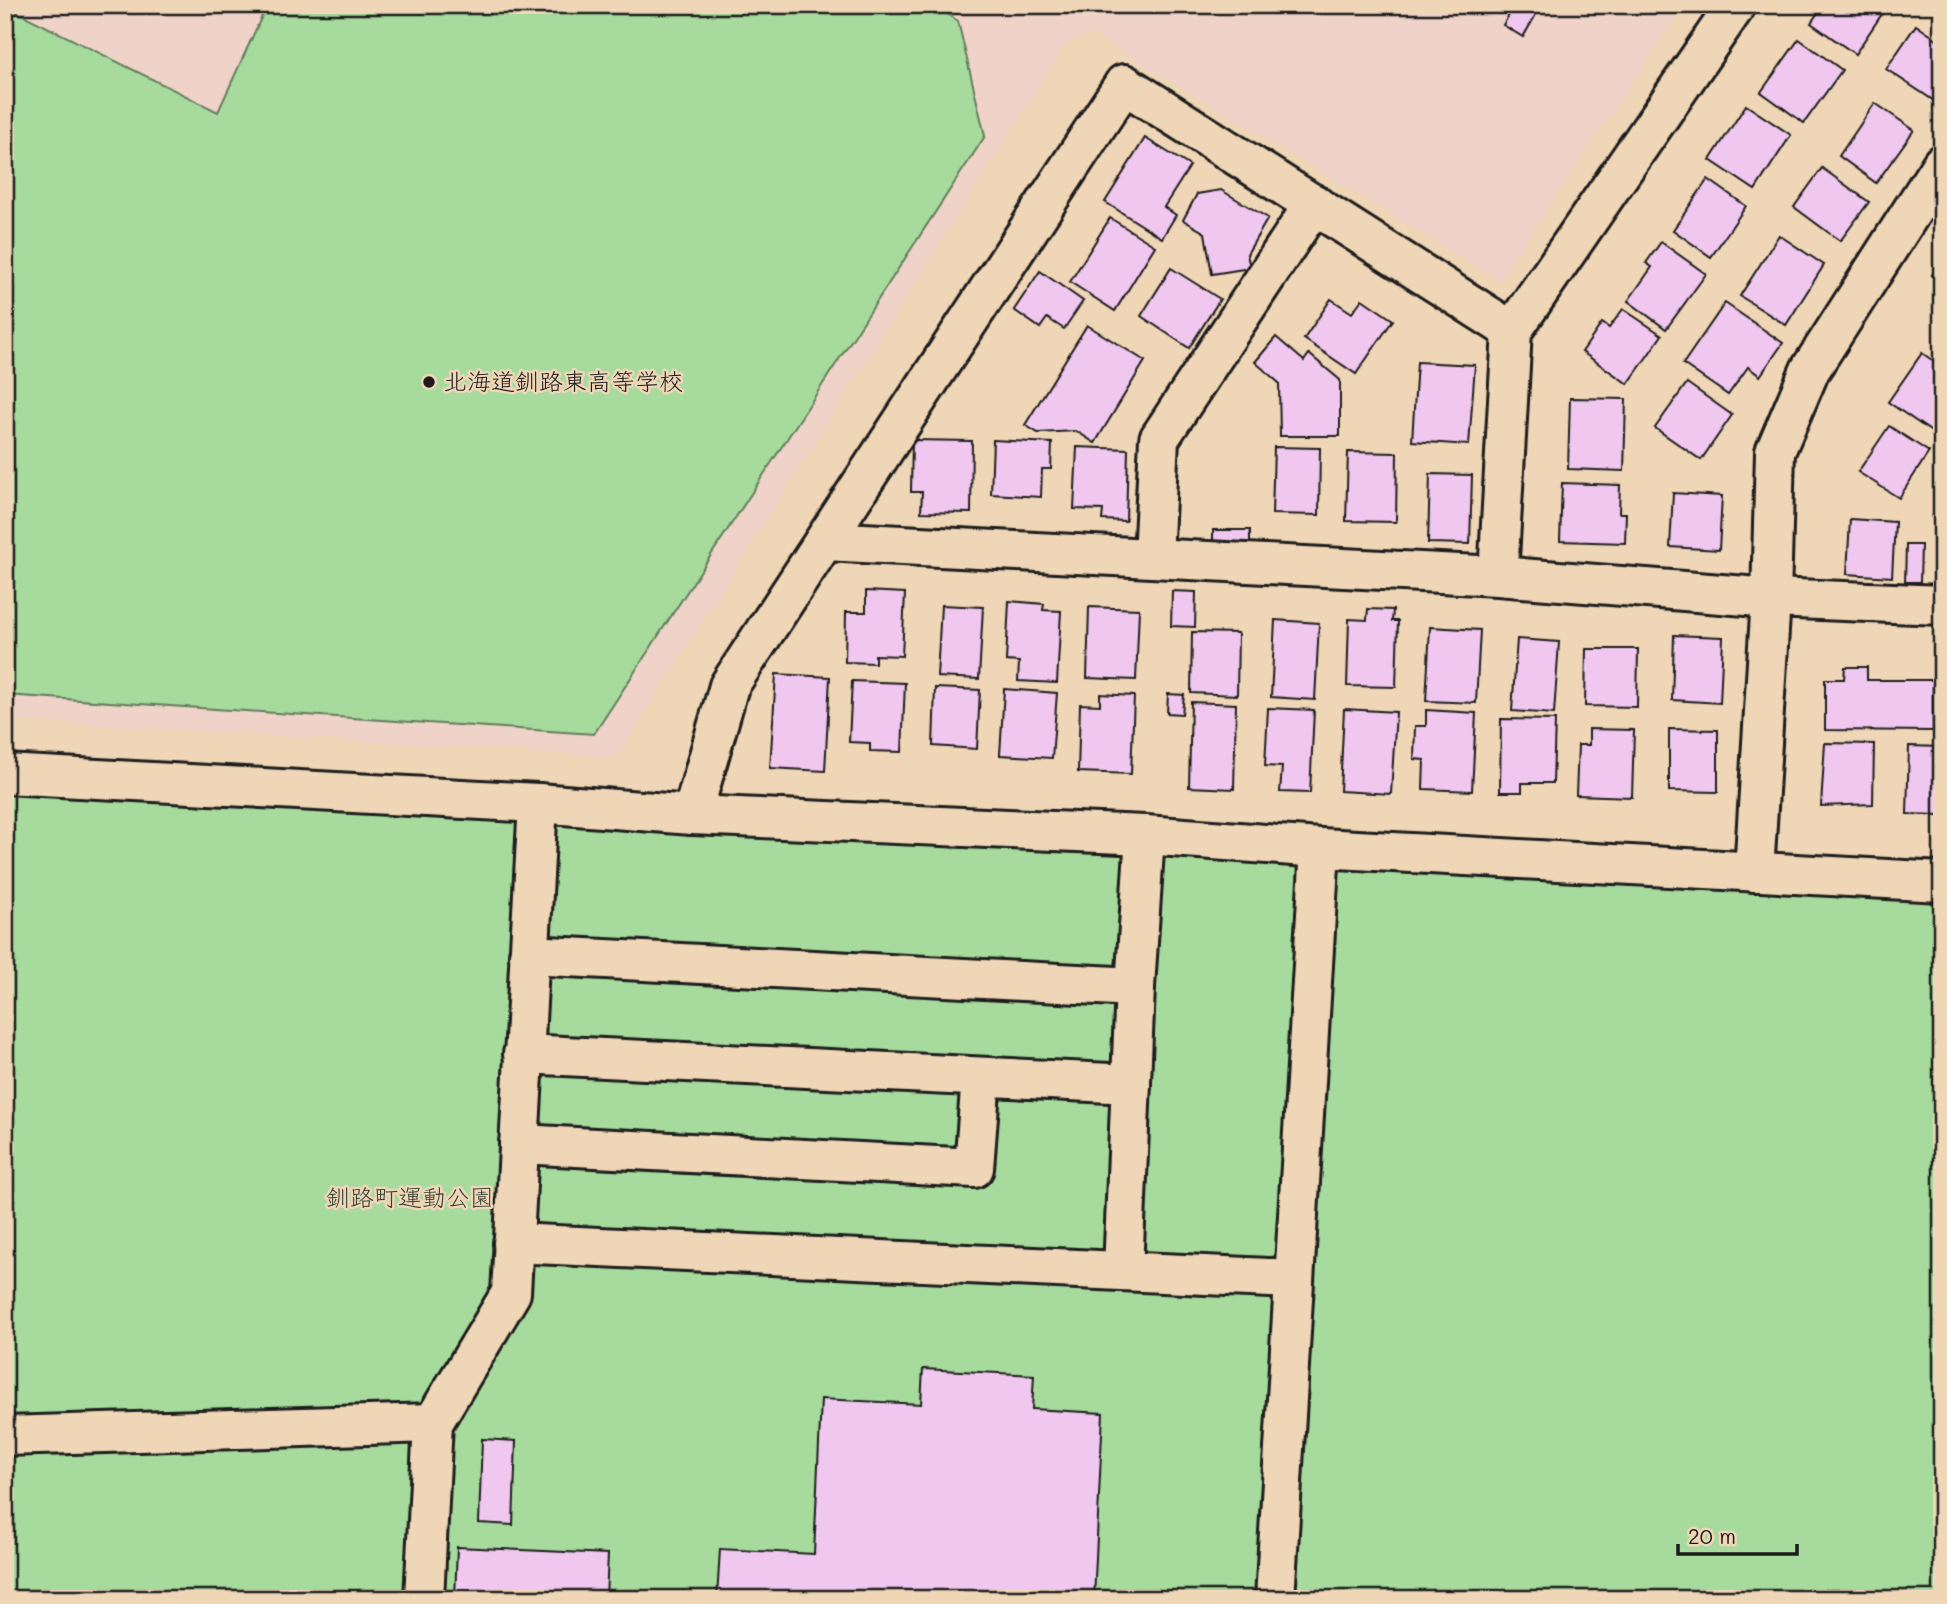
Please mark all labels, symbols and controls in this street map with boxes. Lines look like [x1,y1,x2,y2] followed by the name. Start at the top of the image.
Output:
[443,365,683,396] place label: 北海道釧路東高等学校
[421,374,437,390] marker: 北海道釧路東高等学校
[326,1181,494,1212] park label: 釧路町運動公園
[1678,1513,1797,1557] scale bar
[1688,1522,1736,1549] text: 20 m

